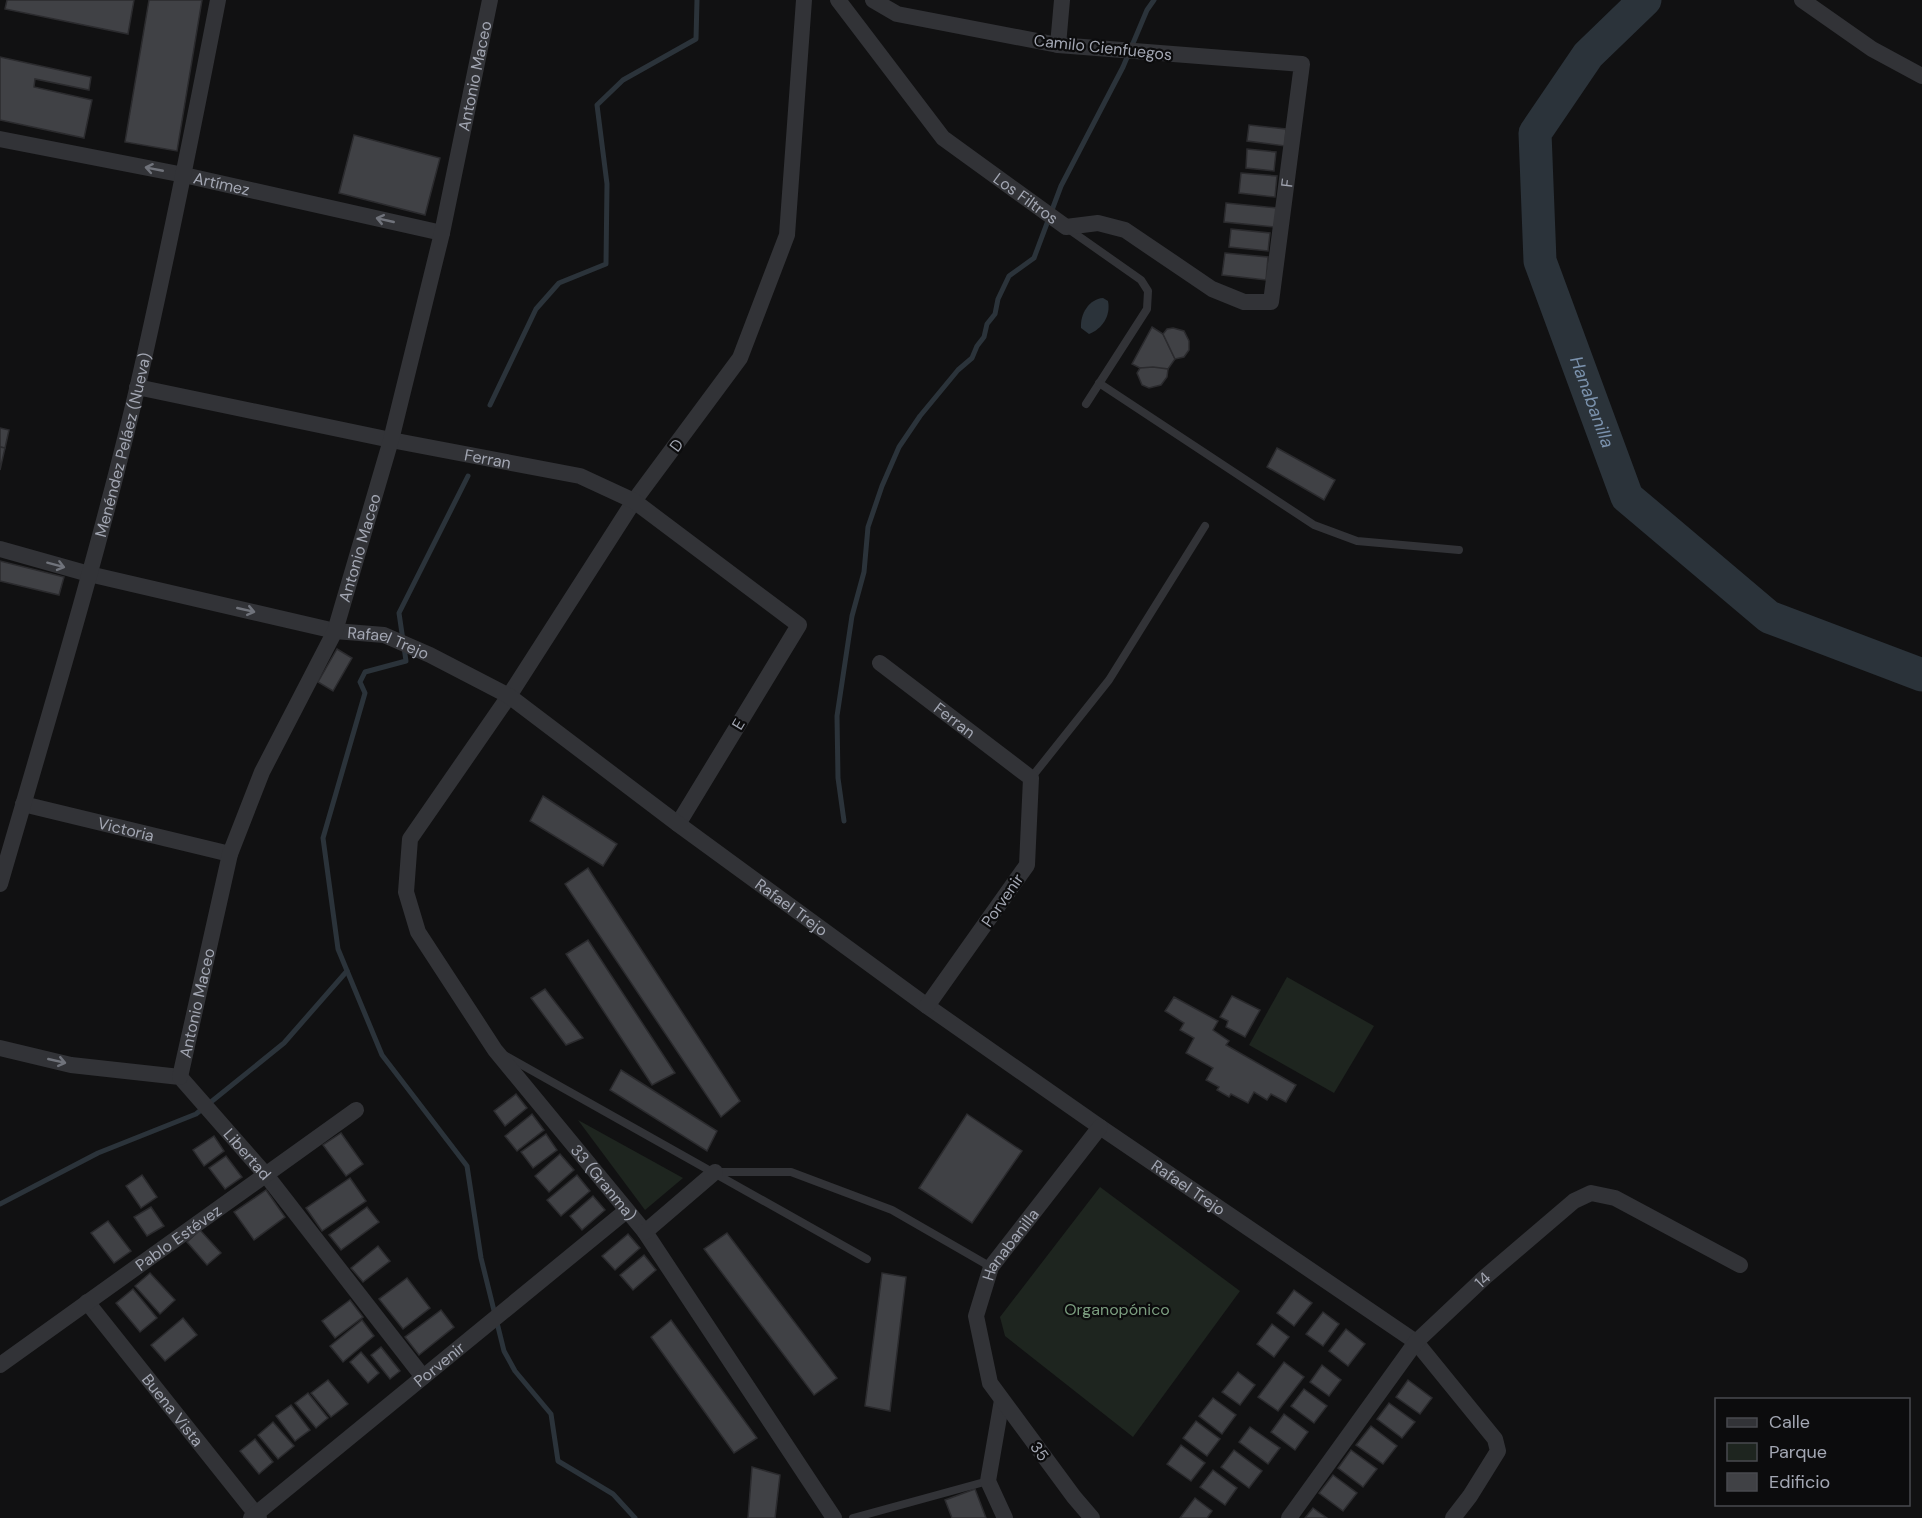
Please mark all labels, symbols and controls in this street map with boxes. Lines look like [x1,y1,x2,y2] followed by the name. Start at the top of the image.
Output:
[453,19,496,133] street label: Antonio Maceo
[1033,30,1173,65] street label: Camilo Cienfuegos
[145,163,164,174] one-way arrow
[191,167,252,200] street label: Artímez
[989,168,1063,229] street label: Los Filtros
[1276,177,1298,189] street label: F
[376,214,395,226] one-way arrow
[90,351,156,540] street label: Menéndez Peláez (Nueva)
[1564,353,1620,452] water label: Hanabanilla
[665,435,688,456] street label: D
[463,444,513,474] street label: Ferran
[334,491,386,605] street label: Antonio Maceo
[47,560,66,571] one-way arrow
[236,605,255,617] one-way arrow
[347,622,432,664] street label: Rafael Trejo
[929,698,980,743] street label: Ferran
[727,715,750,734] street label: E
[95,812,156,846] street label: Victoria
[977,870,1028,931] street label: Porvenir
[751,874,832,941] street label: Rafael Trejo
[175,946,220,1060] street label: Antonio Maceo
[47,1056,66,1068] one-way arrow
[219,1124,276,1185] street label: Libertad
[566,1140,641,1225] street label: 33 (Granma)
[1147,1155,1229,1220] street label: Rafael Trejo
[131,1200,226,1276] street label: Pablo Estévez
[977,1204,1044,1283] street label: Hanabanilla
[1470,1267,1495,1293] street label: 14
[1064,1299,1170,1320] park label: Organopónico
[409,1337,469,1392] street label: Porvenir
[137,1370,208,1451] street label: Buena Vista
[1715,1398,1910,1506] legend
[1769,1410,1810,1434] text: Calle
[1025,1437,1054,1465] street label: 35
[1769,1440,1827,1464] text: Parque
[1769,1470,1830,1494] text: Edificio

